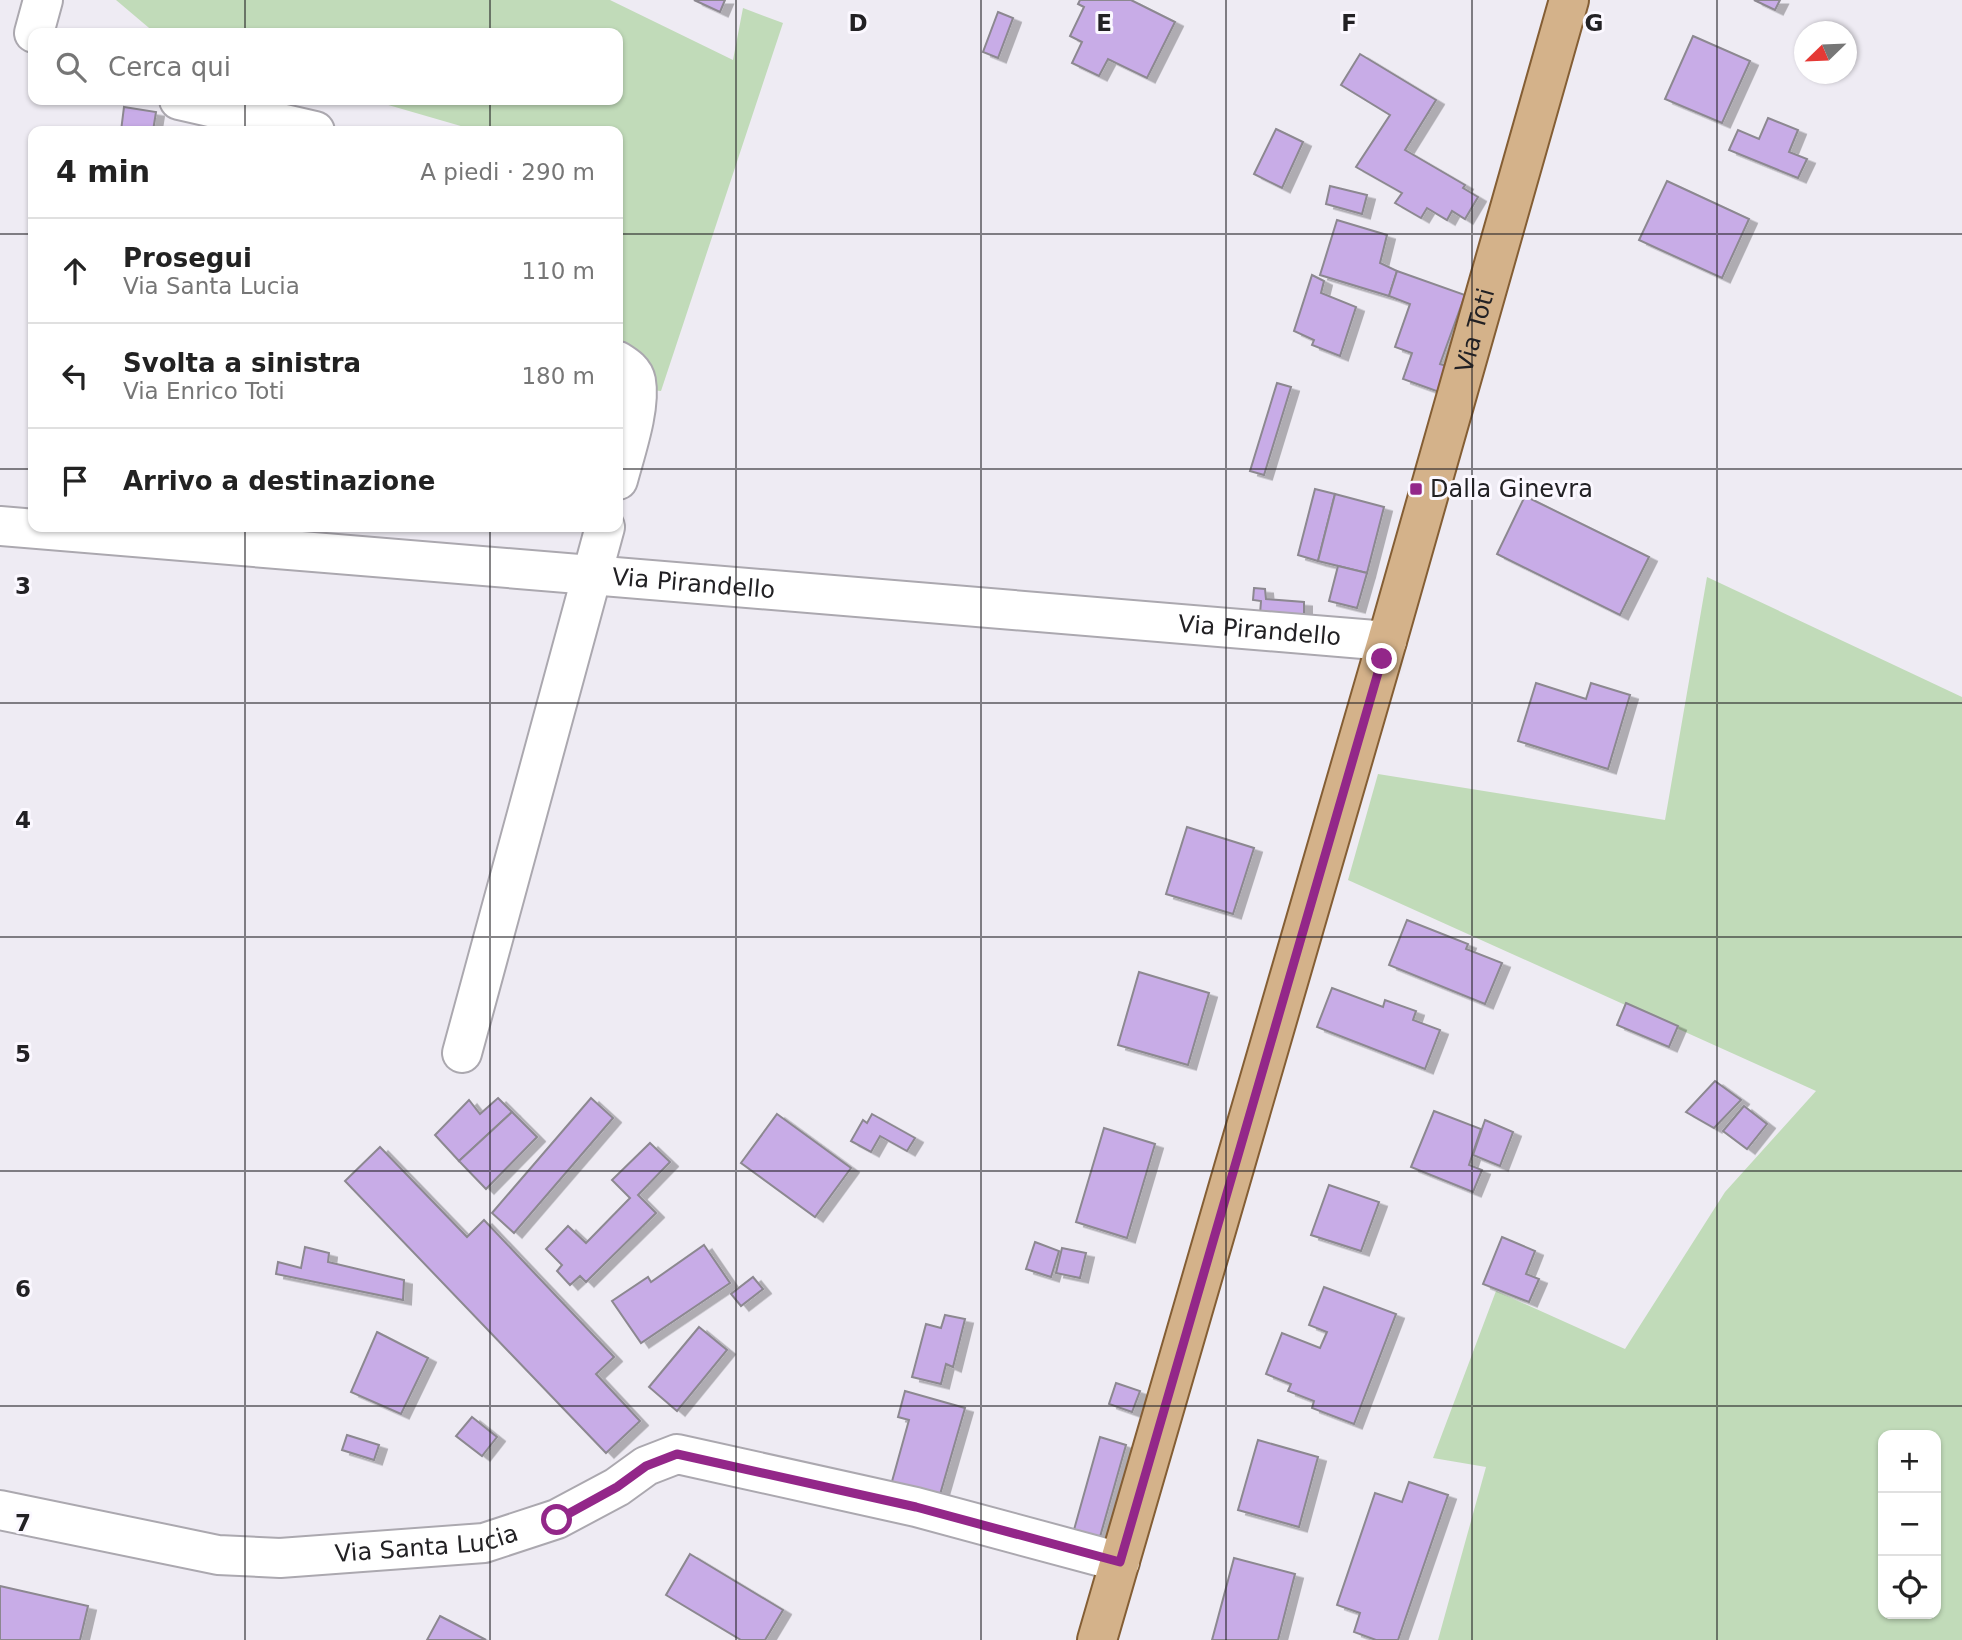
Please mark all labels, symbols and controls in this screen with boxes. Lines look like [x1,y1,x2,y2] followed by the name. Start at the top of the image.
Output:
[848,10,868,36] text: D
[1096,10,1112,36] text: E
[1341,10,1357,36] text: F
[1585,10,1603,36] text: G
[1794,21,1857,84] north arrow
[28,28,623,105] search box
[52,48,90,86] icon: search
[108,52,231,82] text: Cerca qui
[56,154,150,189] text: 4 min
[420,159,595,185] text: A piedi · 290 m
[123,243,252,273] text: Prosegui
[56,252,94,290] icon: ahead
[521,258,595,284] text: 110 m
[123,273,300,299] text: Via Santa Lucia
[1450,285,1500,376] street label: Via Toti
[123,348,361,378] text: Svolta a sinistra
[56,357,94,395] icon: left
[521,363,595,389] text: 180 m
[123,378,285,404] text: Via Enrico Toti
[56,462,94,500] icon: arrive
[123,466,435,496] text: Arrivo a destinazione
[1430,475,1593,503] place label: Dalla Ginevra
[1408,481,1424,497] marker: Dalla Ginevra
[611,563,776,604] street label: Via Pirandello
[15,573,31,599] text: 3
[1177,610,1342,651] street label: Via Pirandello
[1366,643,1397,674] route end
[15,807,31,833] text: 4
[15,1041,31,1067] text: 5
[15,1276,31,1302] text: 6
[1878,1430,1941,1619] map controls
[1878,1430,1941,1493] button: +
[1878,1493,1941,1556] button: −
[541,1504,572,1535] route start
[15,1510,31,1536] text: 7
[334,1519,522,1568] street label: Via Santa Lucia
[1878,1556,1941,1619] button: locate

